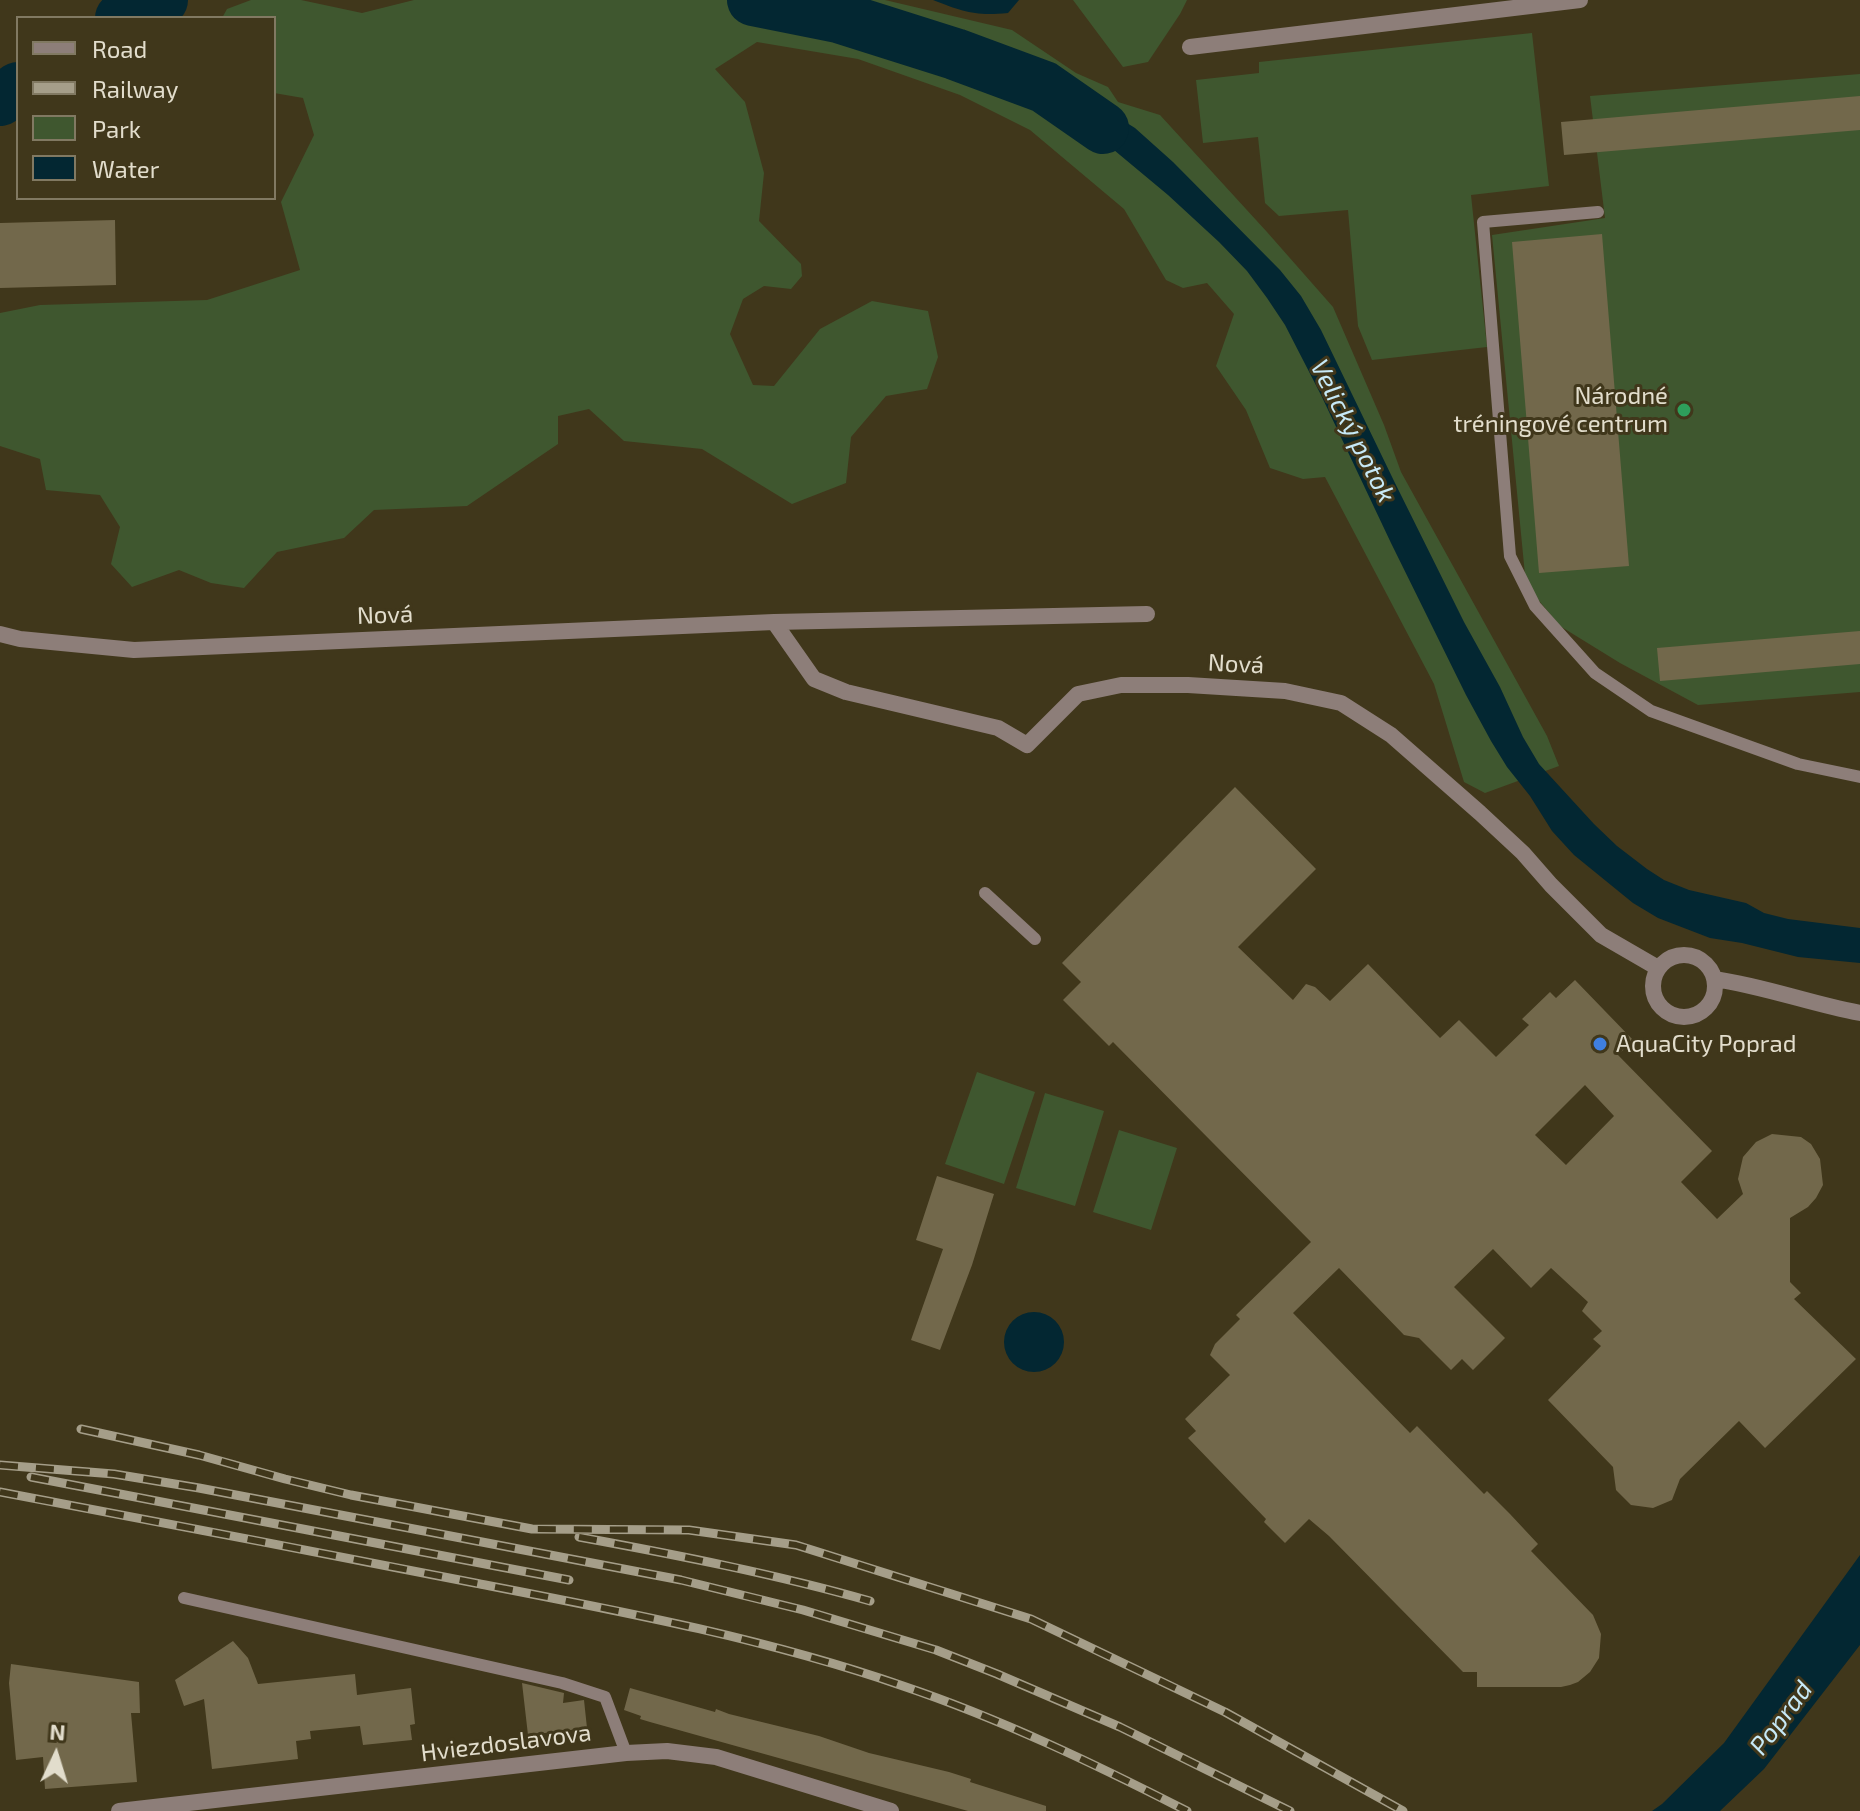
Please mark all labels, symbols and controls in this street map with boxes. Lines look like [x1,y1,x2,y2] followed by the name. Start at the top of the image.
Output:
[16,16,276,200] legend
[92,34,147,63] text: Road
[92,74,178,103] text: Railway
[92,114,141,143] text: Park
[92,154,159,183] text: Water
[1304,354,1402,508] water label: Velický potok
[1453,382,1668,438] place label: Národné tréningové centrum
[1675,401,1693,419] marker: Národné tréningové centrum
[356,600,414,630] street label: Nová
[1207,648,1265,680] street label: Nová
[1616,1030,1796,1058] place label: AquaCity Poprad
[1591,1035,1609,1053] marker: AquaCity Poprad
[1743,1675,1819,1761] water label: Poprad
[16,1715,96,1795] north arrow
[49,1718,66,1745] text: N
[419,1718,593,1768] street label: Hviezdoslavova

